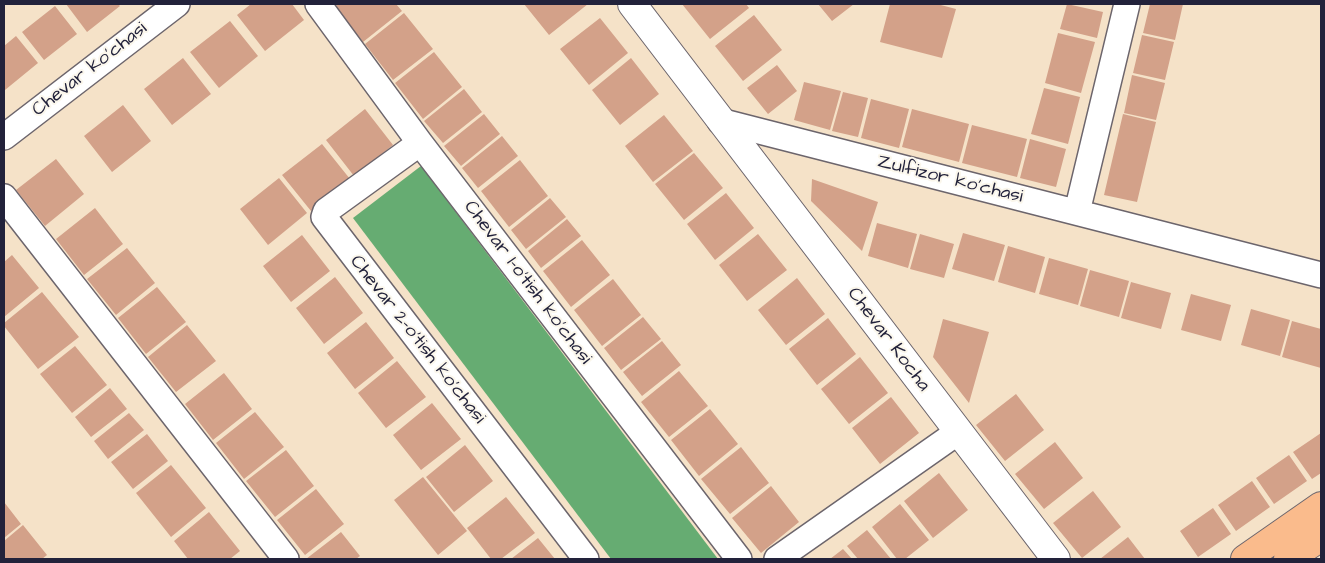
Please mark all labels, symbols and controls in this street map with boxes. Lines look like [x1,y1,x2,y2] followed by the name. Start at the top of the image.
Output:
[28,18,152,122] street label: Chevar ko'chasi
[875,151,1025,209] street label: Zulfizor ko'chasi
[458,197,596,369] street label: Chevar 1-o'tish ko'chasi
[344,251,490,429] street label: Chevar 2-o'tish ko'chasi
[842,284,934,396] street label: Chevar Kocha

